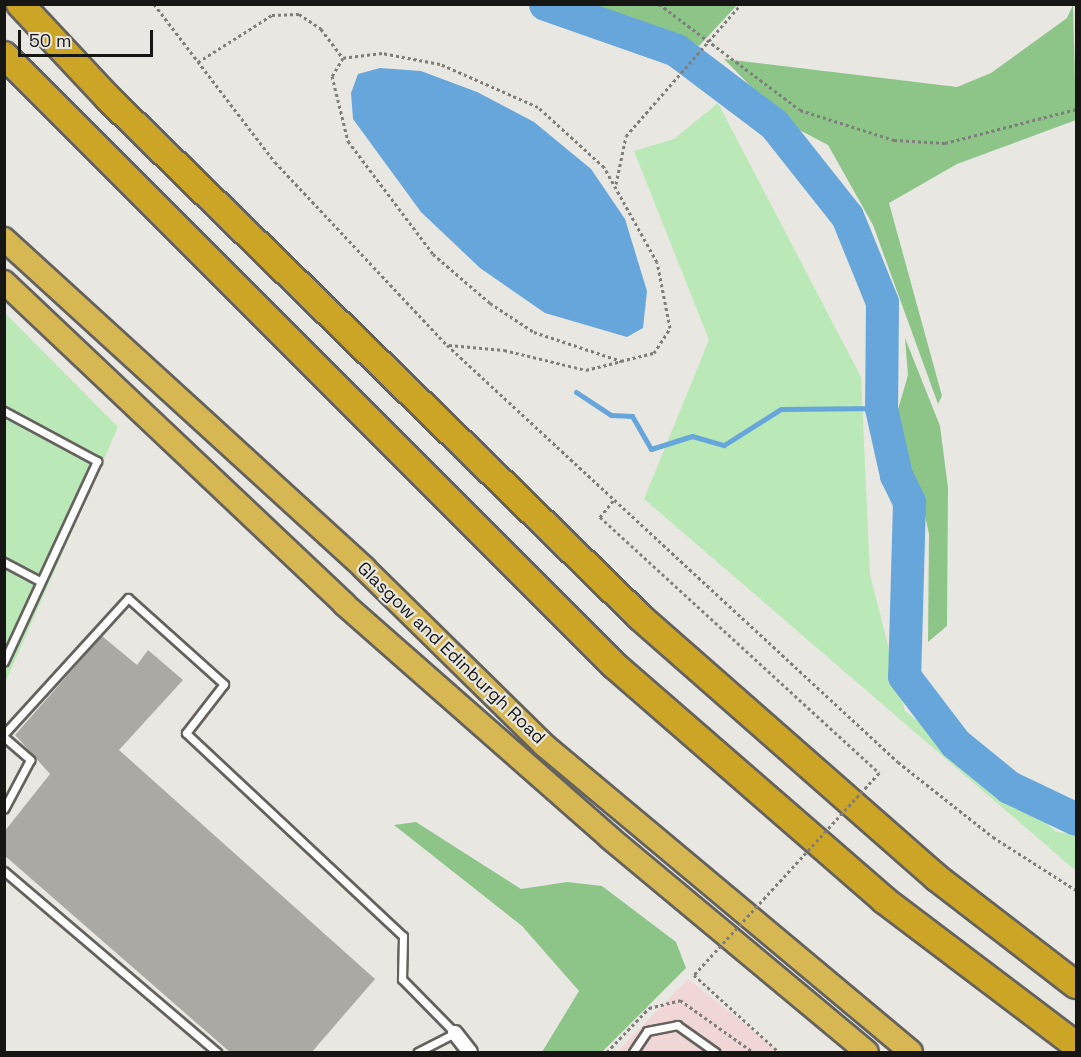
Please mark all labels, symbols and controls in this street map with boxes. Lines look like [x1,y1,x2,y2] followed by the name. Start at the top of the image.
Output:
[21,18,156,56] scale bar
[29,29,71,52] text: 50 m
[353,557,549,749] street label: Glasgow and Edinburgh Road

